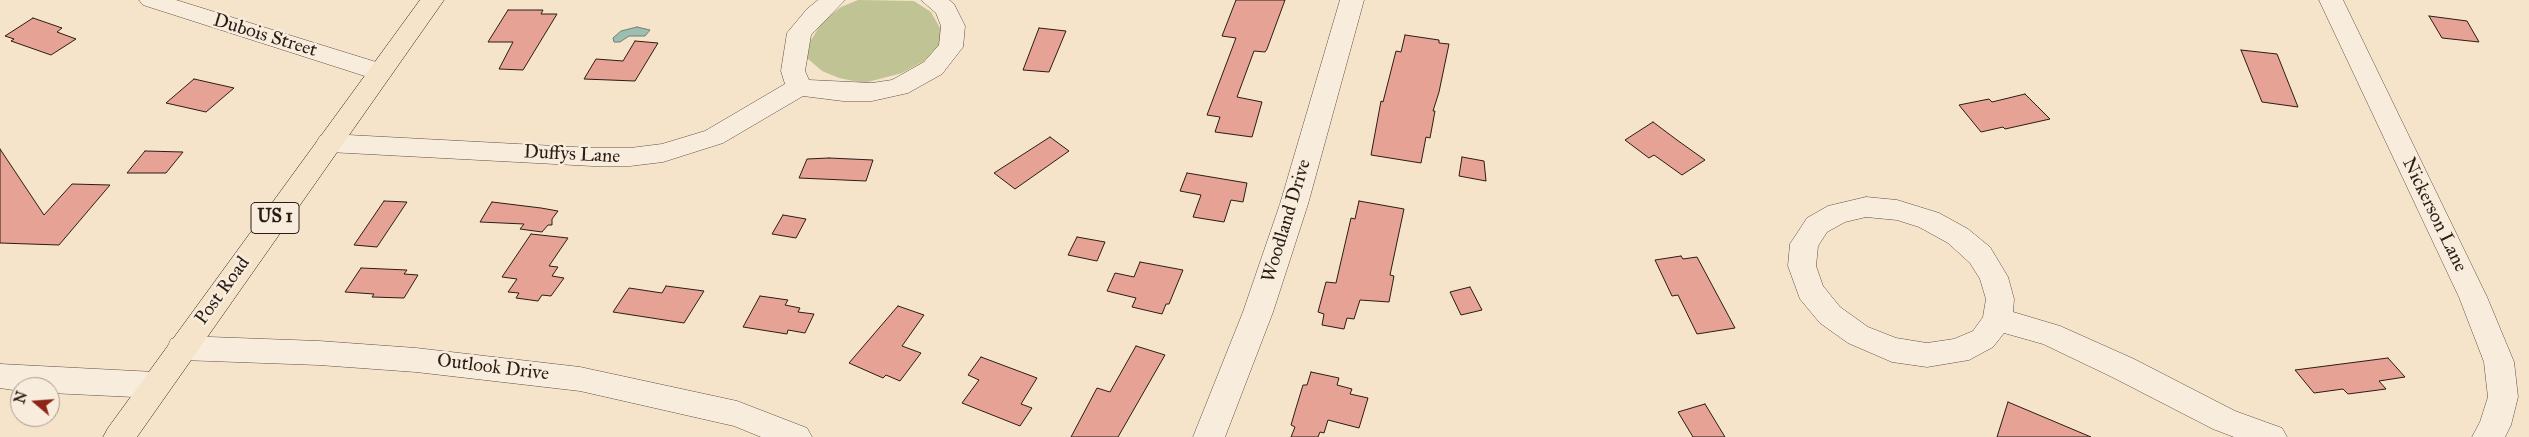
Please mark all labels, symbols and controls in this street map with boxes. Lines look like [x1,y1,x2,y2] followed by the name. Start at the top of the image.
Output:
[210,9,320,63] street label: Dubois Street
[523,141,621,169] street label: Duffys Lane
[2397,154,2471,276] street label: Nickerson Lane
[1257,157,1317,285] street label: Woodland Drive
[251,202,299,234] road number: US 1
[191,253,255,329] street label: Post Road
[436,350,550,386] street label: Outlook Drive
[10,377,60,427] north arrow
[11,389,31,406] text: N

